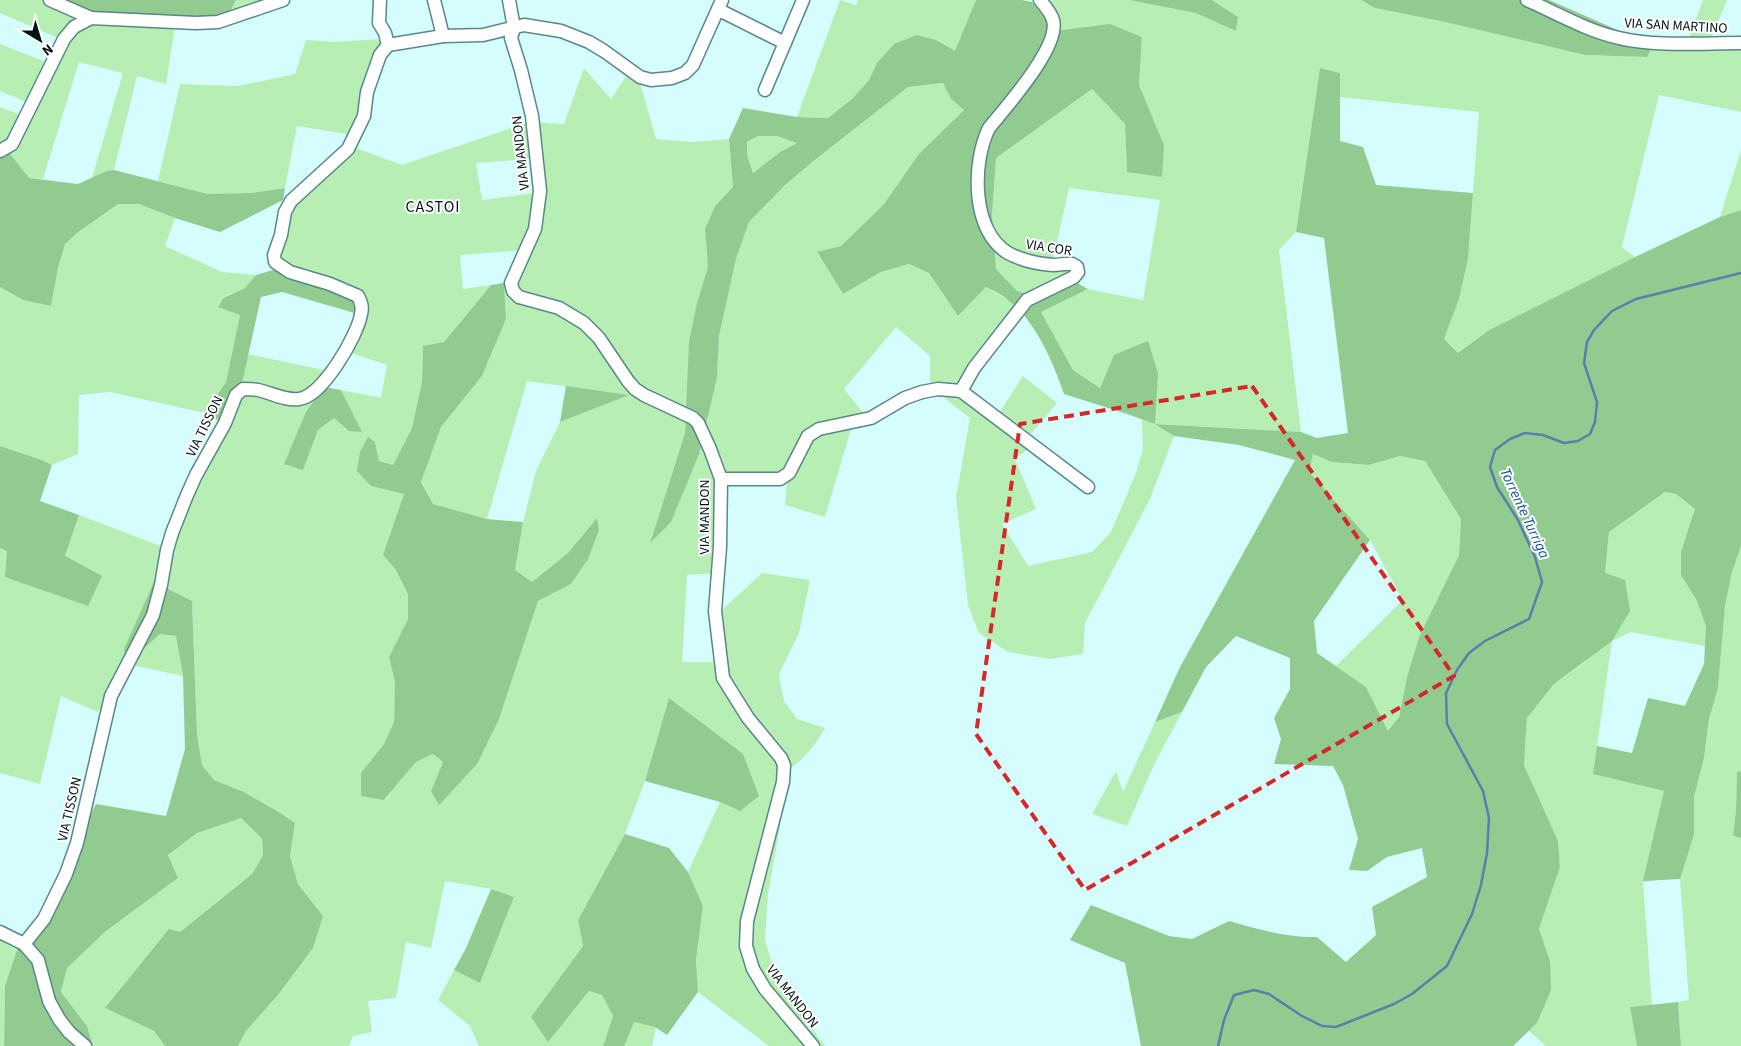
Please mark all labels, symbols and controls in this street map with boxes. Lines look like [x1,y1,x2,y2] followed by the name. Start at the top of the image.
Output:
[1624,13,1728,39] street label: VIA SAN MARTINO
[15,15,65,65] north arrow
[38,39,57,60] text: N
[507,115,535,191] street label: VIA MANDON
[405,196,461,218] district label: CASTOI
[1024,235,1073,261] street label: VIA COR
[182,393,228,460] street label: VIA TISSON
[1494,464,1555,562] water label: Torrente Turriga
[695,479,715,555] street label: VIA MANDON
[53,775,87,843] street label: VIA TISSON
[761,961,823,1032] street label: VIA MANDON

